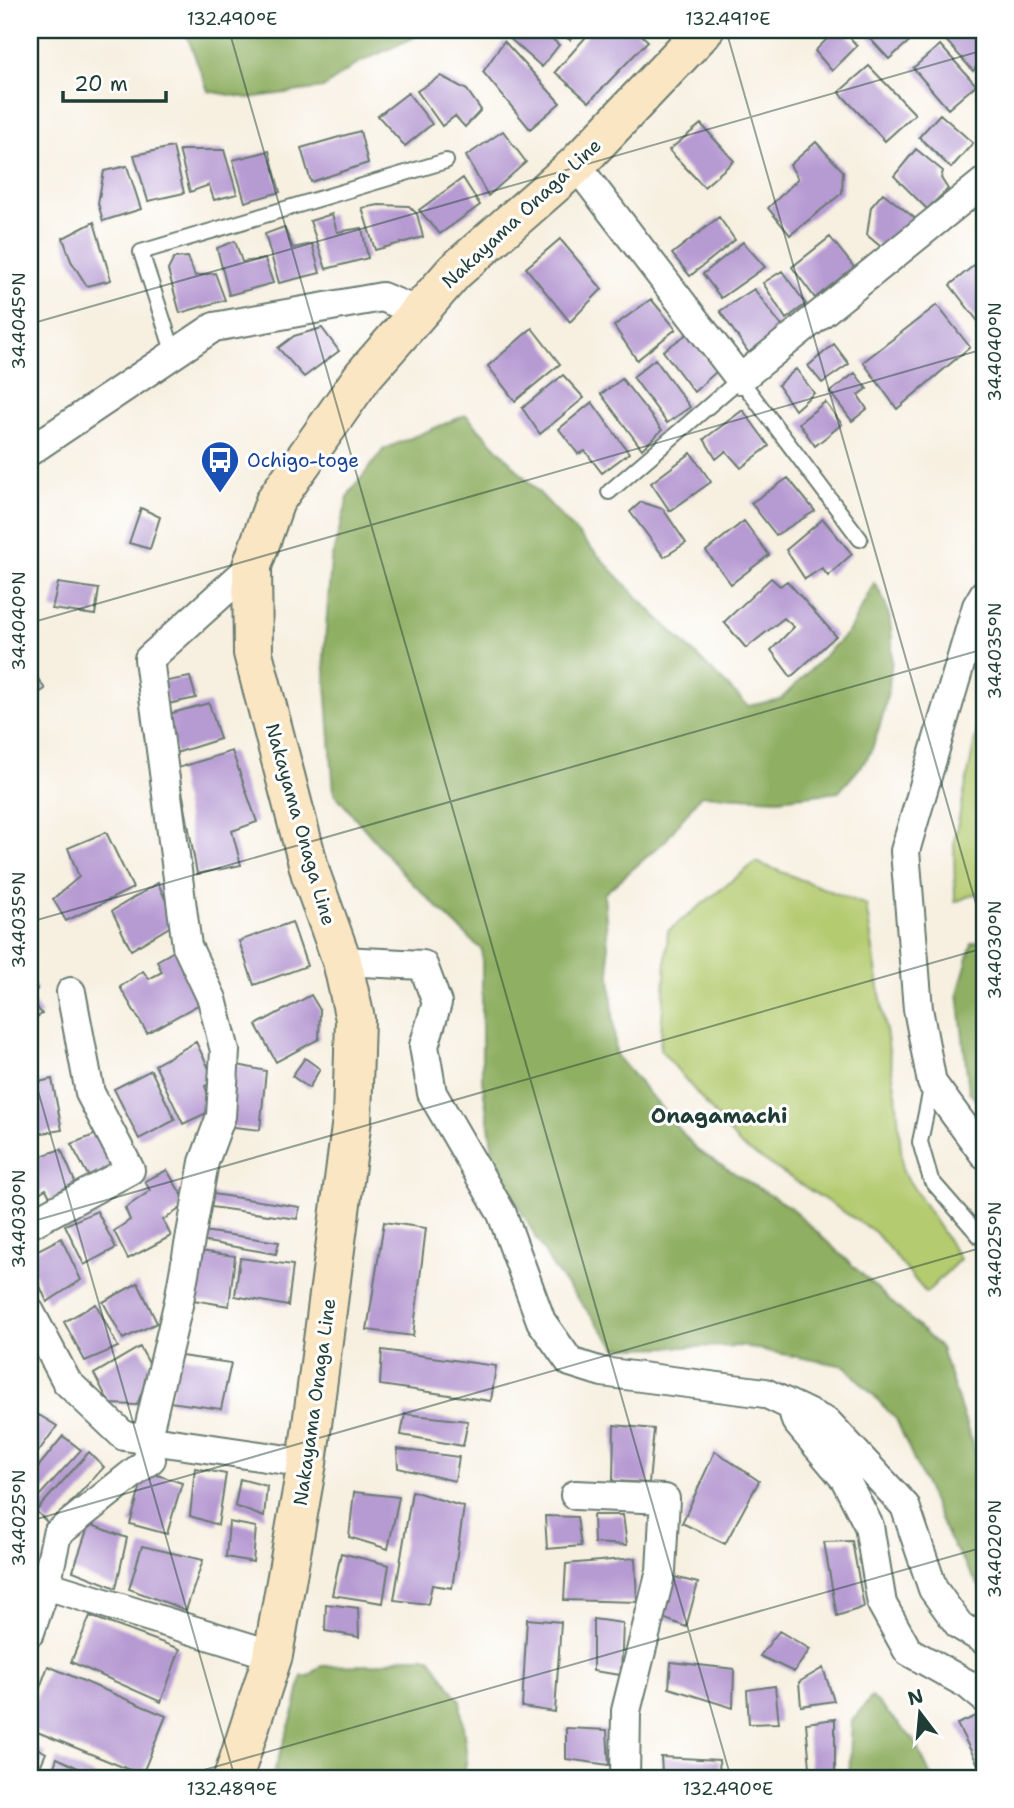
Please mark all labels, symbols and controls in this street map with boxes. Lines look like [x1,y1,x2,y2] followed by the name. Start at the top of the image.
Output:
[187,7,277,31] text: 132.490°E
[685,7,771,31] text: 132.491°E
[63,60,166,104] scale bar
[74,70,128,98] text: 20 m
[436,133,606,294] street label: Nakayama Onaga Line
[7,272,31,370] text: 34.4045°N
[983,302,1007,402] text: 34.4040°N
[199,439,241,494] bus stop icon: Ochigo-toge
[247,448,359,473] place label: Ochigo-toge
[7,571,31,671] text: 34.4040°N
[983,602,1007,700] text: 34.4035°N
[260,720,341,928] street label: Nakayama Onaga Line
[7,871,31,969] text: 34.4035°N
[983,901,1007,999] text: 34.4030°N
[651,1102,787,1130] district label: Onagamachi
[7,1170,31,1268] text: 34.4030°N
[983,1202,1007,1299] text: 34.4025°N
[288,1297,341,1507] street label: Nakayama Onaga Line
[7,1470,31,1567] text: 34.4025°N
[983,1500,1007,1598] text: 34.4020°N
[884,1678,954,1748] north arrow
[905,1683,926,1711] text: N
[187,1777,277,1801] text: 132.489°E
[683,1777,773,1801] text: 132.490°E

